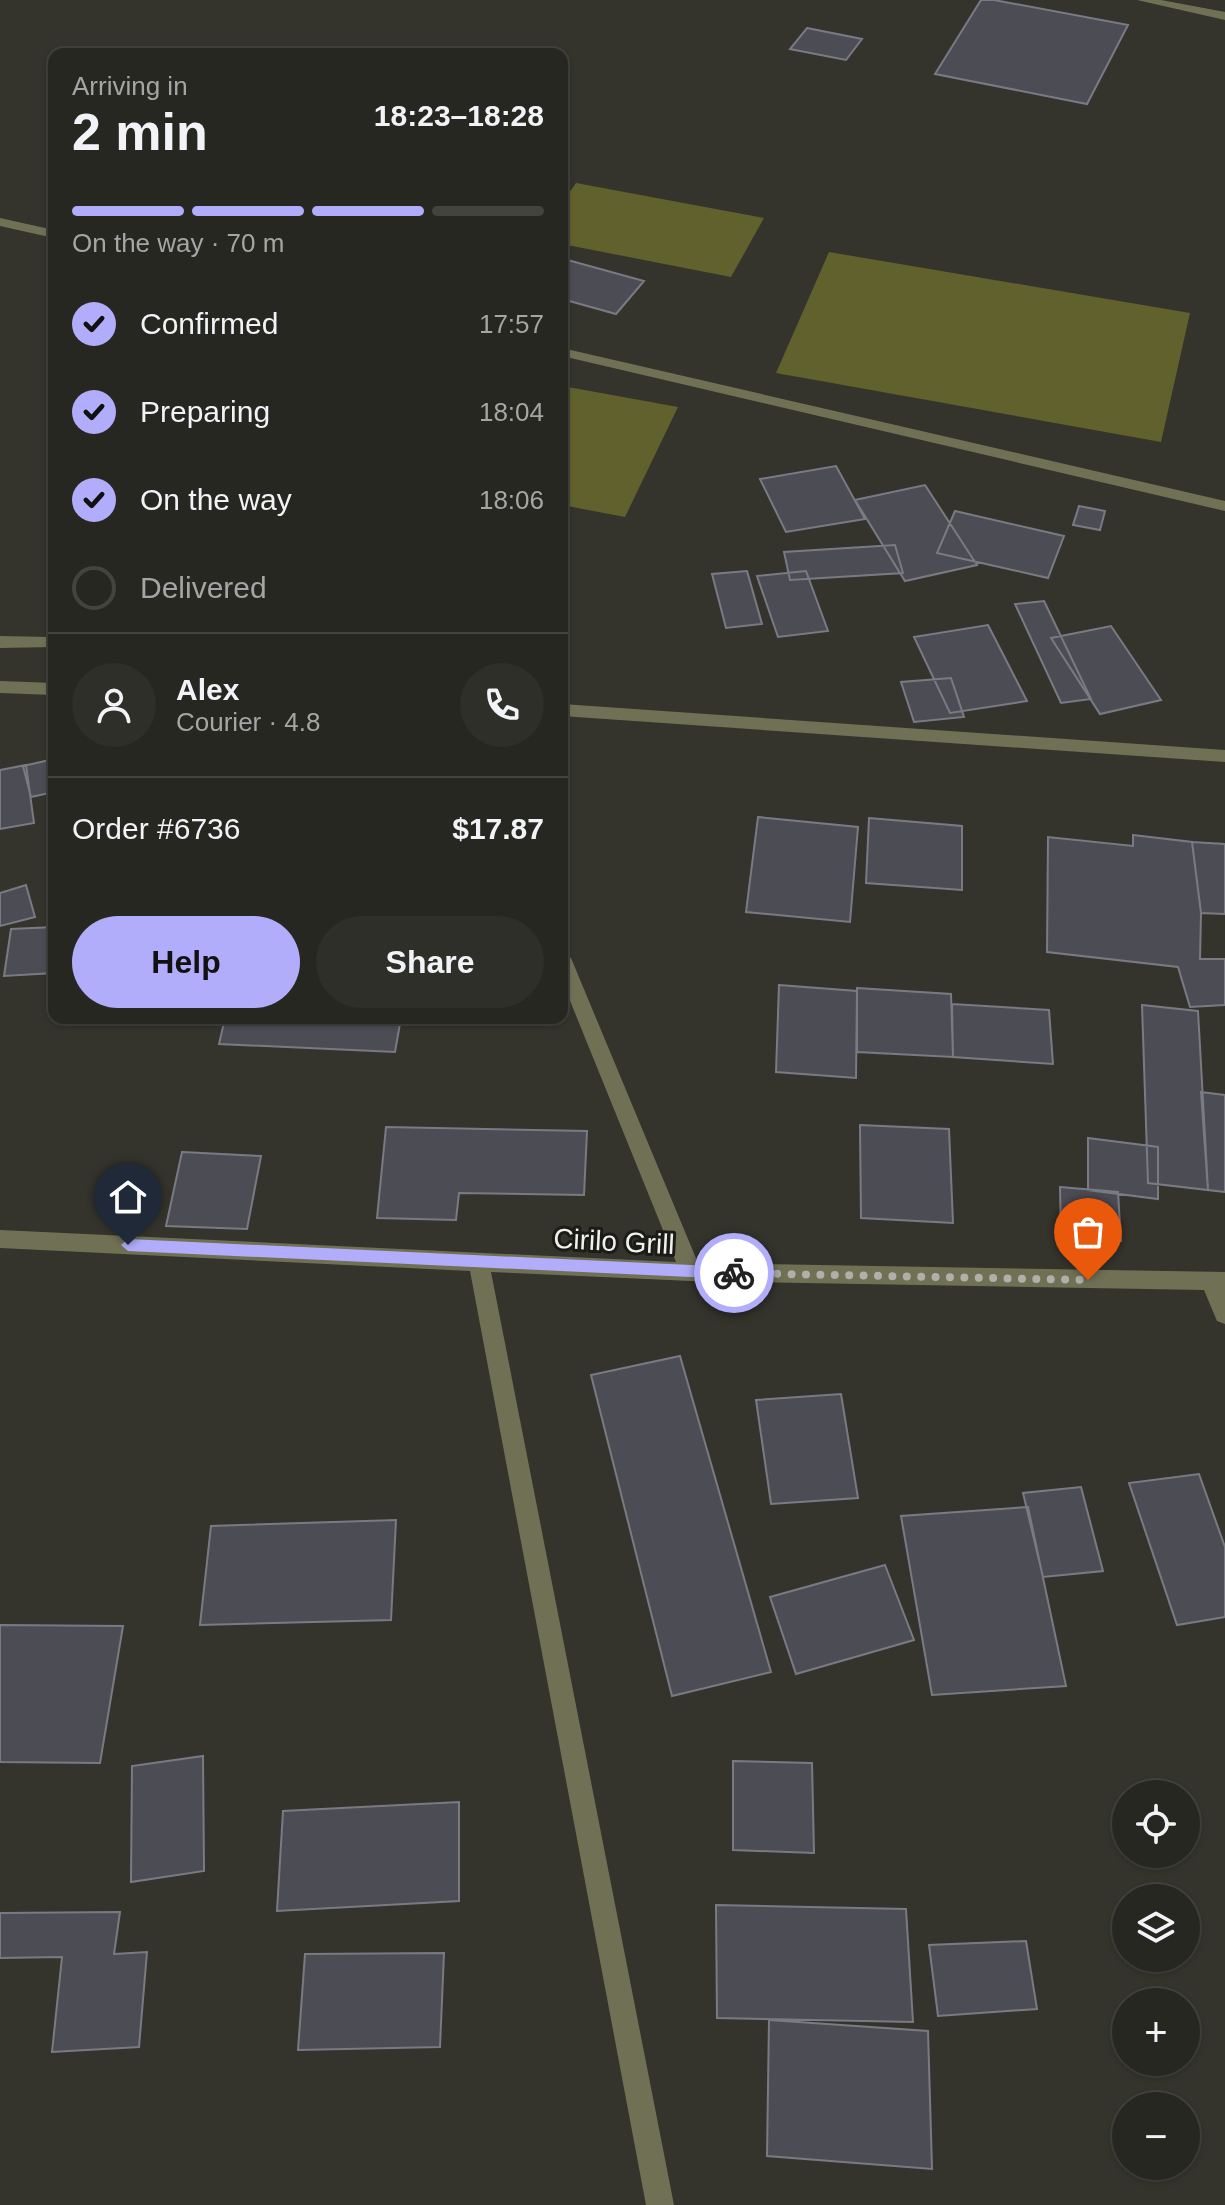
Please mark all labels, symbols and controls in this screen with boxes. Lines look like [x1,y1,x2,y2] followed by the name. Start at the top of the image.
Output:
[72,71,188,101] text: Arriving in
[374,99,544,132] text: 18:23–18:28
[72,103,208,161] text: 2 min
[72,228,284,258] text: On the way · 70 m
[72,302,116,346] icon: check
[140,307,278,340] text: Confirmed
[479,309,544,339] text: 17:57
[72,390,116,434] icon: check
[140,395,270,428] text: Preparing
[479,397,544,427] text: 18:04
[72,478,116,522] icon: check
[140,483,292,516] text: On the way
[479,485,544,515] text: 18:06
[140,571,267,604] text: Delivered
[72,663,156,747] button: person
[460,663,544,747] button: phone
[176,673,239,706] text: Alex
[176,707,321,737] text: Courier · 4.8
[72,812,240,845] text: Order #6736
[452,812,544,845] text: $17.87
[72,916,300,1008] button: Help
[316,916,544,1008] button: Share
[94,1163,162,1245] pin
[106,1175,150,1219] icon: home
[1054,1198,1122,1280] pin
[1066,1210,1110,1254] icon: bag
[553,1223,675,1260] street label: Cirilo Grill
[694,1233,774,1313] courier
[712,1251,756,1295] icon: bike
[1112,1780,1200,2180] map controls
[1112,1780,1200,1868] button: locate
[1112,1884,1200,1972] button: layers
[1112,1988,1200,2076] button: +
[1112,2092,1200,2180] button: −

